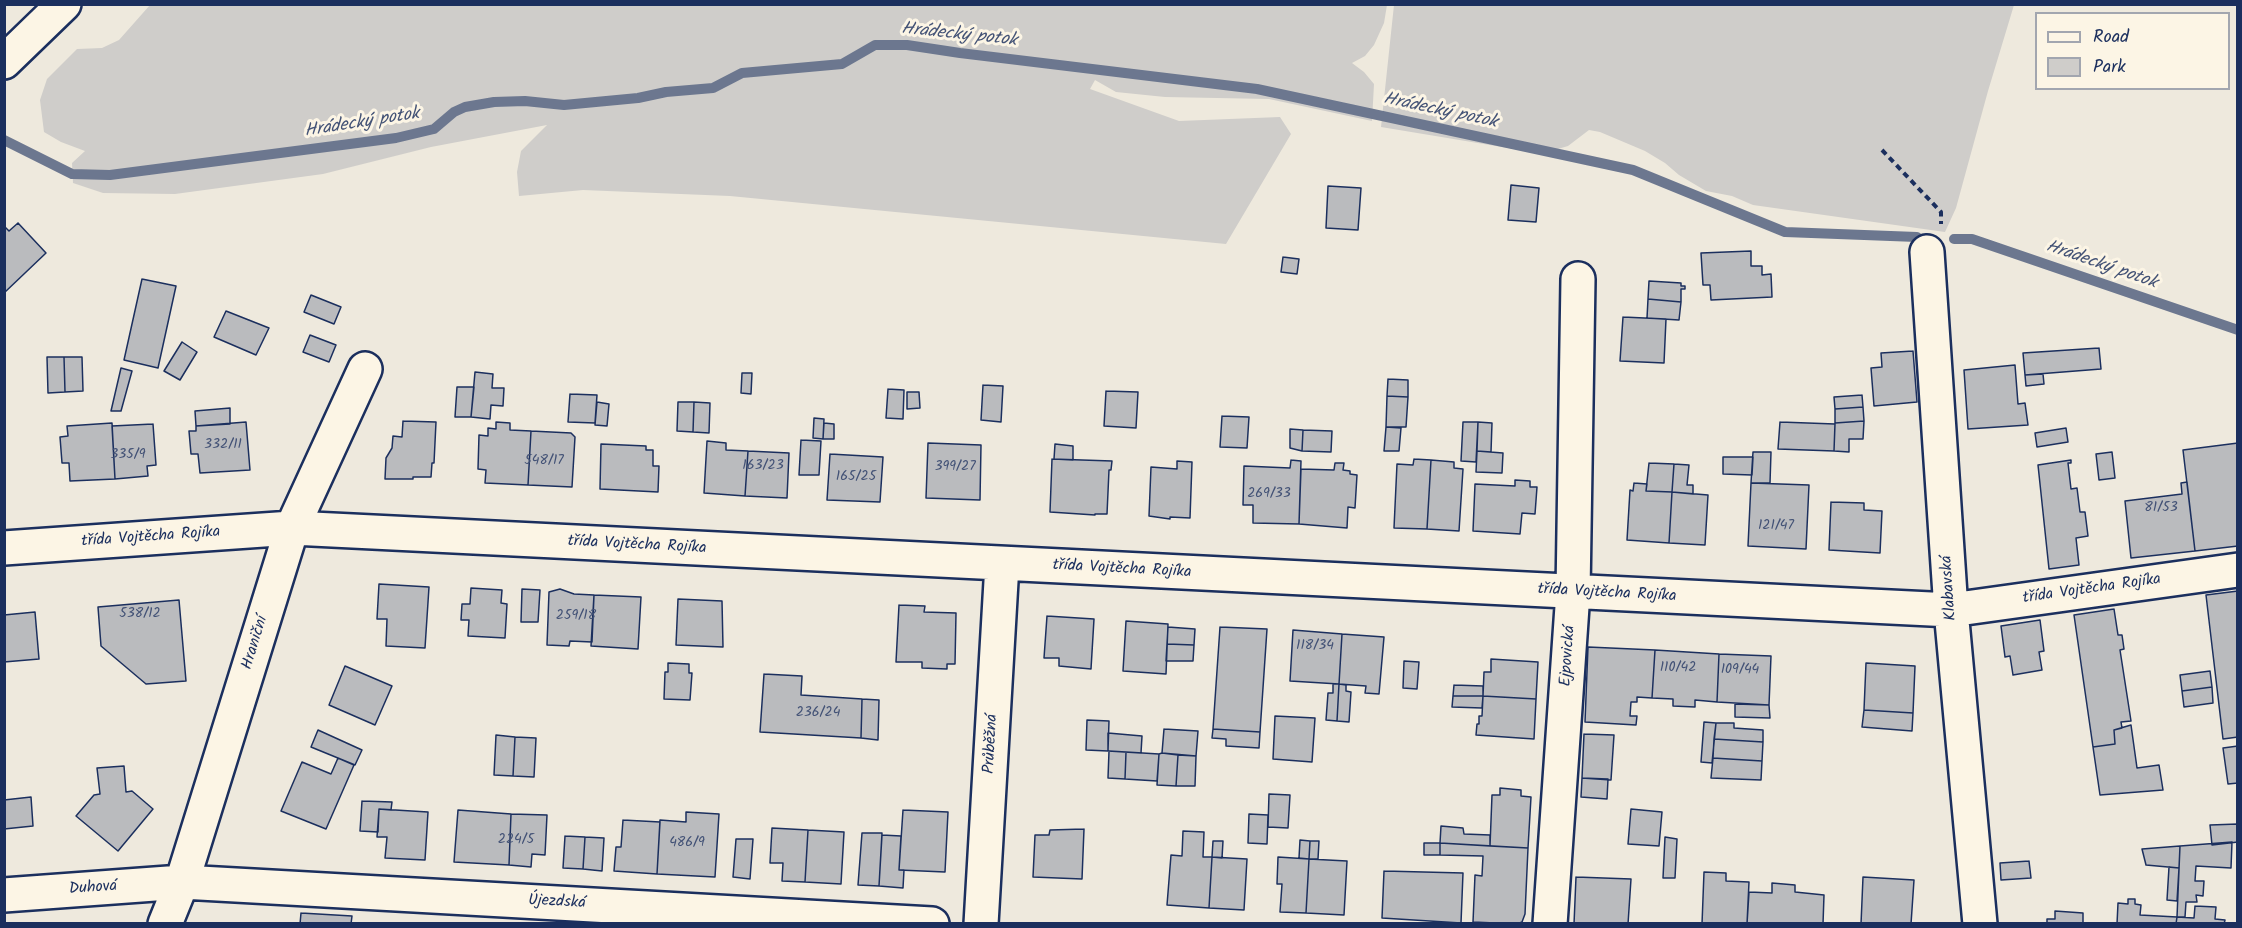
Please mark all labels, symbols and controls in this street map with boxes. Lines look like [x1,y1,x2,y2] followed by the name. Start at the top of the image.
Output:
[2035,12,2230,90] legend
[900,19,1018,53] water label: Hrádecký potok
[2093,23,2129,52] text: Road
[2093,53,2126,82] text: Park
[1381,89,1499,135] water label: Hrádecký potok
[303,104,421,144] water label: Hrádecký potok
[2043,237,2159,295] water label: Hrádecký potok
[204,438,242,454] house number: 332/11
[110,448,146,464] house number: 335/9
[524,454,564,470] house number: 548/17
[742,459,784,475] house number: 163/23
[934,460,976,476] house number: 399/27
[836,470,876,486] house number: 165/25
[1247,487,1291,503] house number: 269/33
[2144,501,2178,517] house number: 81/53
[1758,519,1794,535] house number: 121/47
[81,524,221,552] street label: třída Vojtěcha Rojíka
[567,533,707,559] street label: třída Vojtěcha Rojíka
[1938,555,1962,621] street label: Klabavská
[1052,557,1192,583] street label: třída Vojtěcha Rojíka
[2022,571,2162,609] street label: třída Vojtěcha Rojíka
[1537,581,1677,607] street label: třída Vojtěcha Rojíka
[119,607,161,623] house number: 538/12
[556,609,596,625] house number: 259/18
[239,614,273,672] street label: Hraniční
[1557,625,1581,687] street label: Ejpovická
[1296,639,1334,655] house number: 118/34
[1660,661,1696,677] house number: 110/42
[1721,663,1759,679] house number: 109/44
[796,706,840,722] house number: 236/24
[981,714,1003,774] street label: Průběžná
[498,833,534,849] house number: 224/5
[669,836,705,852] house number: 486/9
[68,878,118,900] street label: Duhová
[528,892,586,914] street label: Újezdská

